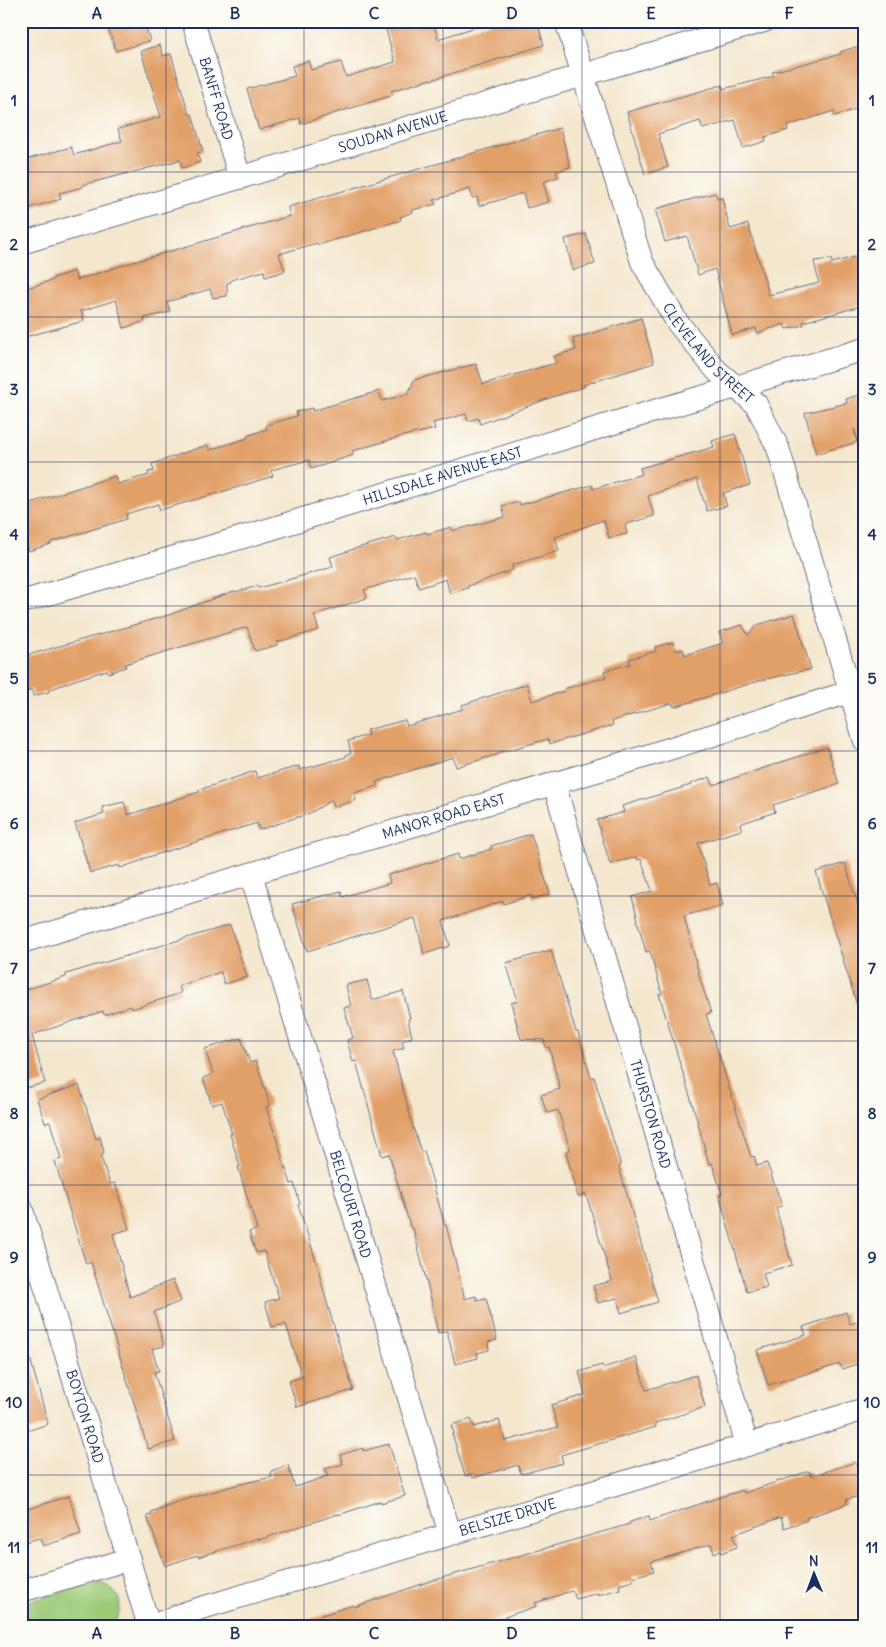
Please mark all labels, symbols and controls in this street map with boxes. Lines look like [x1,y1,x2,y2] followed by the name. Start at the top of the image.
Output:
[92,3,102,23] text: A
[230,3,241,23] text: B
[369,3,380,23] text: C
[506,3,518,23] text: D
[646,3,656,23] text: E
[784,3,794,23] text: F
[195,55,237,142] street label: BANFF ROAD
[11,90,17,110] text: 1
[869,90,875,110] text: 1
[336,107,450,157] street label: SOUDAN AVENUE
[10,234,19,254] text: 2
[868,234,877,254] text: 2
[659,299,757,407] street label: CLEVELAND STREET
[9,379,19,399] text: 3
[867,379,877,399] text: 3
[361,443,525,509] street label: HILLSDALE AVENUE EAST
[9,524,19,544] text: 4
[867,524,877,544] text: 4
[9,668,19,688] text: 5
[867,668,877,688] text: 5
[380,790,507,843] street label: MANOR ROAD EAST
[9,813,19,833] text: 6
[867,813,877,833] text: 6
[10,958,18,978] text: 7
[868,958,876,978] text: 7
[626,1057,675,1171] street label: THURSTON ROAD
[9,1103,19,1123] text: 8
[867,1103,877,1123] text: 8
[326,1148,375,1260] street label: BELCOURT ROAD
[9,1247,19,1267] text: 9
[867,1247,877,1267] text: 9
[62,1367,108,1466] street label: BOYTON ROAD
[6,1392,22,1412] text: 10
[864,1392,880,1412] text: 10
[457,1494,558,1540] street label: BELSIZE DRIVE
[8,1537,20,1557] text: 11
[866,1537,878,1557] text: 11
[788,1550,838,1600] north arrow
[809,1552,819,1570] text: N
[92,1623,102,1643] text: A
[230,1623,241,1643] text: B
[369,1623,380,1643] text: C
[506,1623,518,1643] text: D
[646,1623,656,1643] text: E
[784,1623,794,1643] text: F

